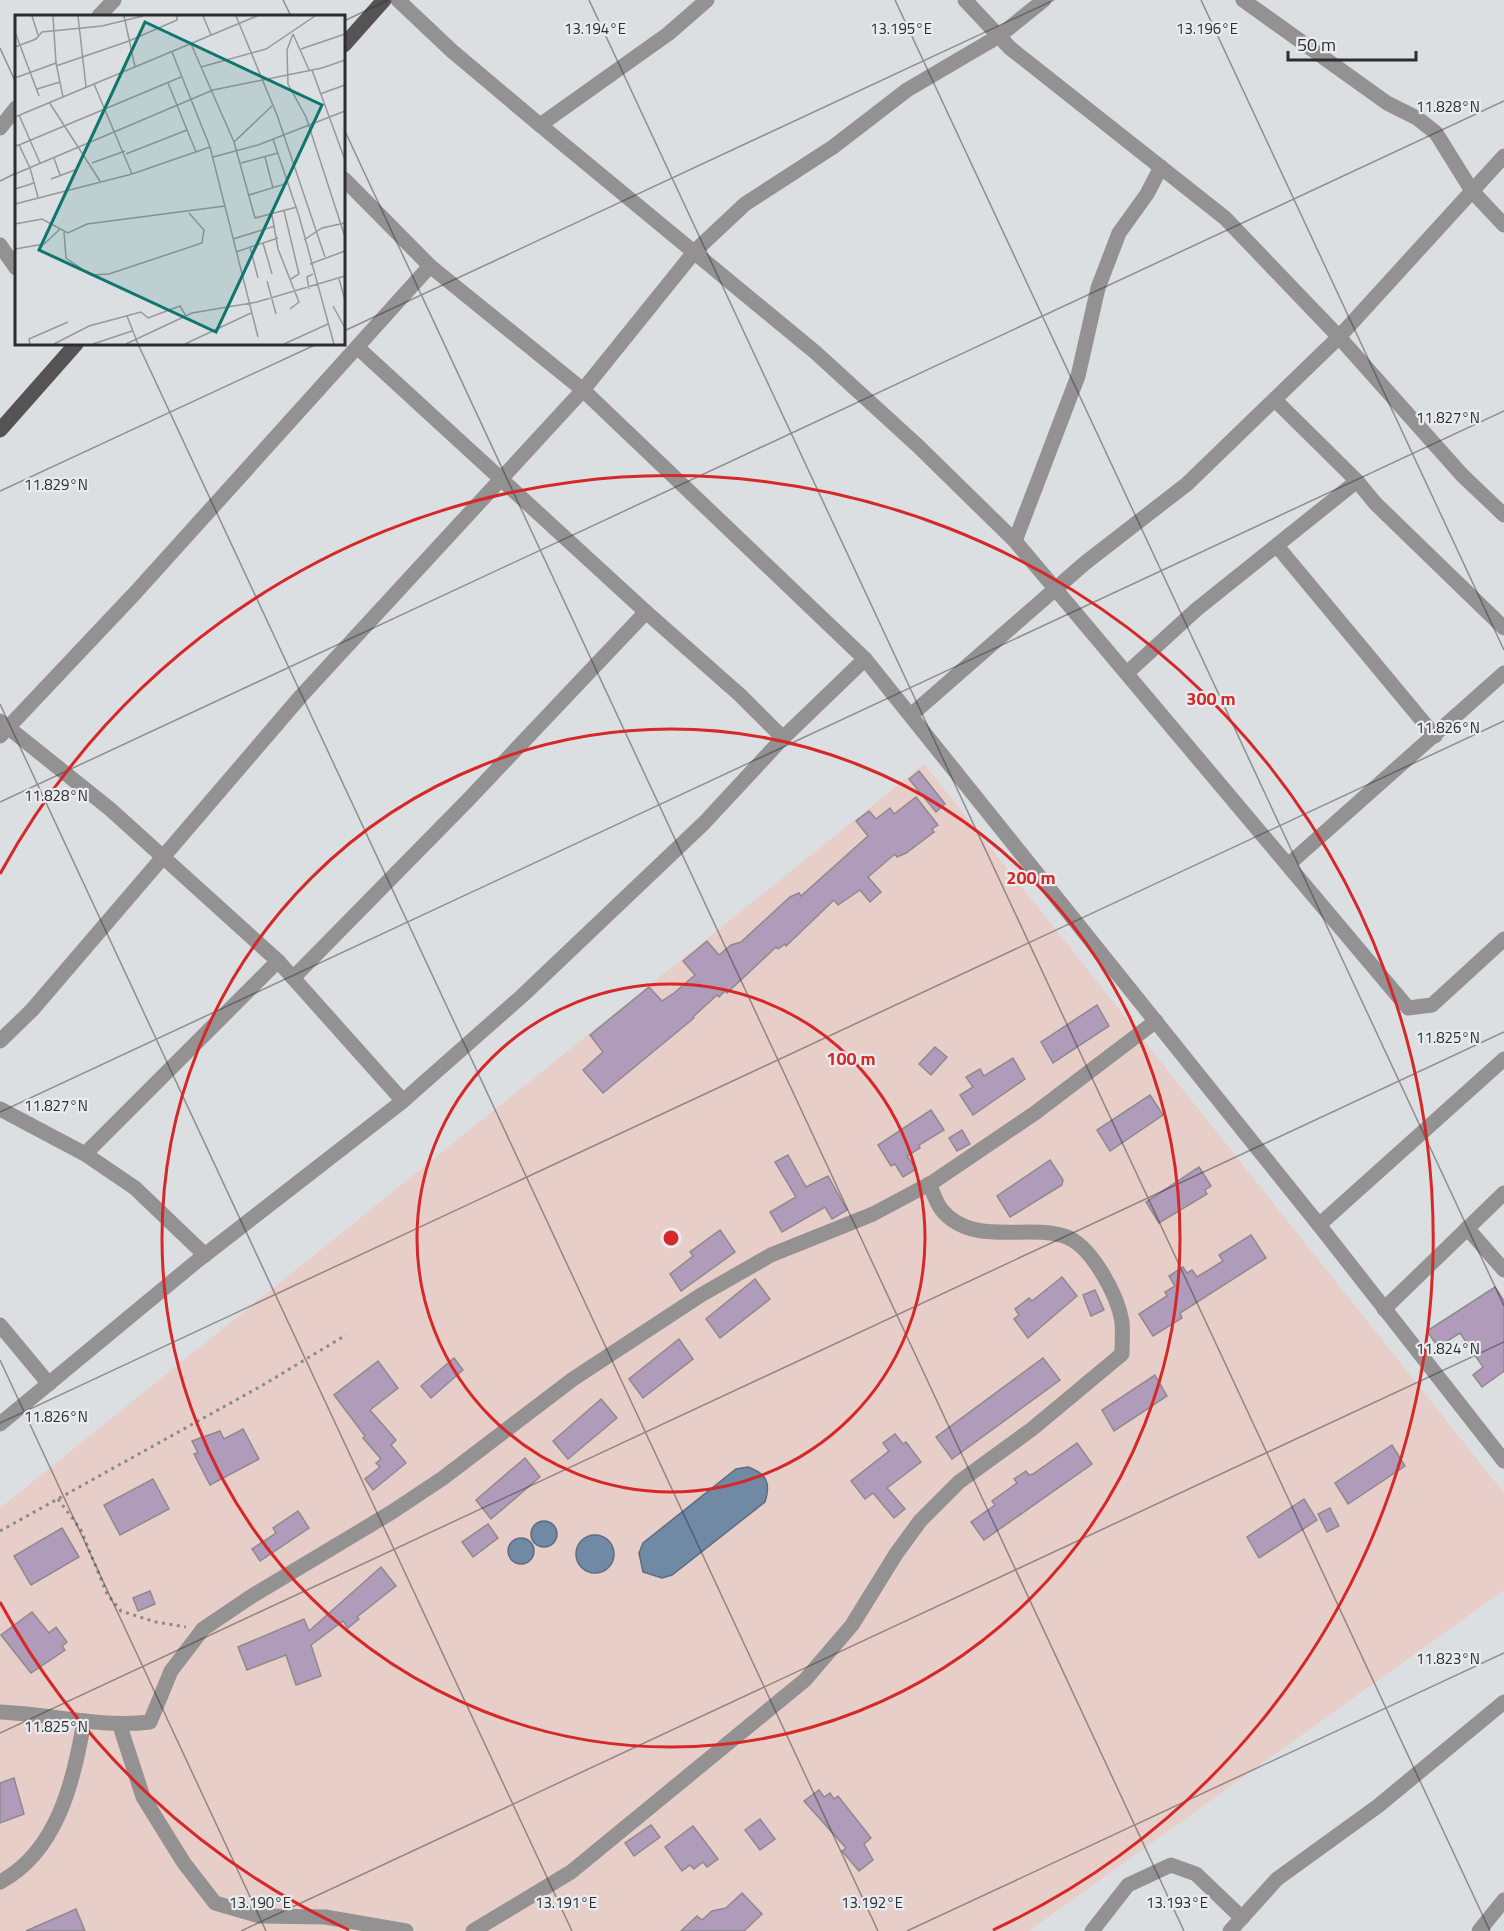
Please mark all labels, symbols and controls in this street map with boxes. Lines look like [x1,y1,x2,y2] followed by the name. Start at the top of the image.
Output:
[15,15,345,345] inset map
[564,17,626,40] text: 13.194°E
[870,17,932,40] text: 13.195°E
[1176,17,1238,40] text: 13.196°E
[1288,24,1416,62] scale bar
[1297,31,1336,58] text: 50 m
[1416,95,1480,118] text: 11.828°N
[1416,406,1480,429] text: 11.827°N
[24,473,88,496] text: 11.829°N
[1186,685,1236,712] text: 300 m
[1416,716,1480,739] text: 11.826°N
[24,784,88,807] text: 11.828°N
[1006,864,1056,891] text: 200 m
[1416,1026,1480,1049] text: 11.825°N
[826,1045,876,1072] text: 100 m
[24,1094,88,1117] text: 11.827°N
[661,1228,681,1248] centre of rings
[1416,1337,1480,1360] text: 11.824°N
[24,1405,88,1428] text: 11.826°N
[1416,1647,1480,1670] text: 11.823°N
[24,1715,88,1738] text: 11.825°N
[229,1891,291,1914] text: 13.190°E
[535,1891,597,1914] text: 13.191°E
[841,1891,903,1914] text: 13.192°E
[1146,1891,1208,1914] text: 13.193°E

